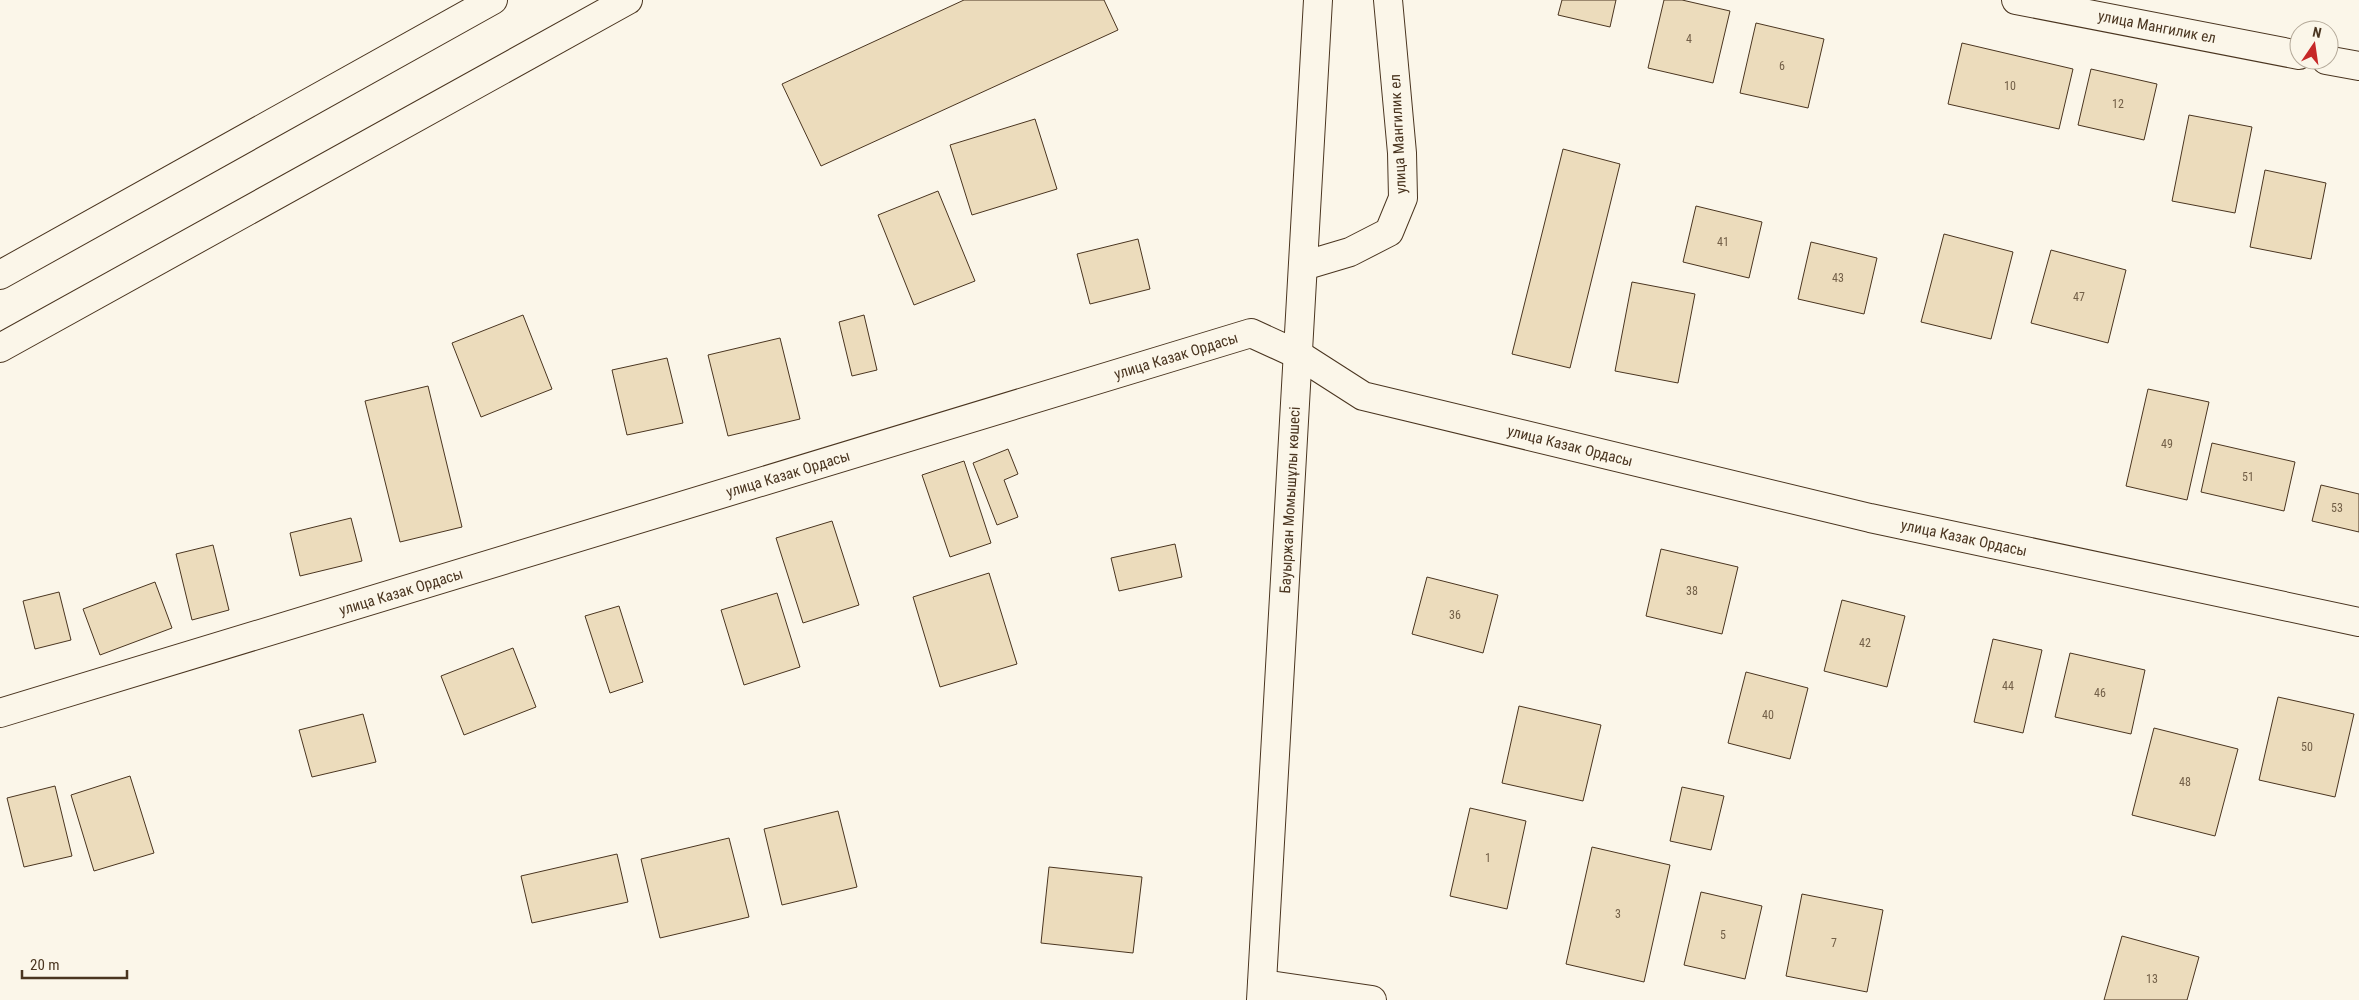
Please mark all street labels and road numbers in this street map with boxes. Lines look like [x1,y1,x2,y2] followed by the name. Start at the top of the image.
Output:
[2097,7,2217,47] street label: улица Мангилик ел
[1386,74,1410,194] street label: улица Мангилик ел
[1112,329,1240,383] street label: улица Казак Ордасы
[1276,406,1304,594] street label: Бауыржан Момышұлы көшесі
[1505,422,1635,470] street label: улица Казак Ордасы
[724,447,852,501] street label: улица Казак Ордасы
[1899,516,2029,560] street label: улица Казак Ордасы
[337,565,465,619] street label: улица Казак Ордасы

